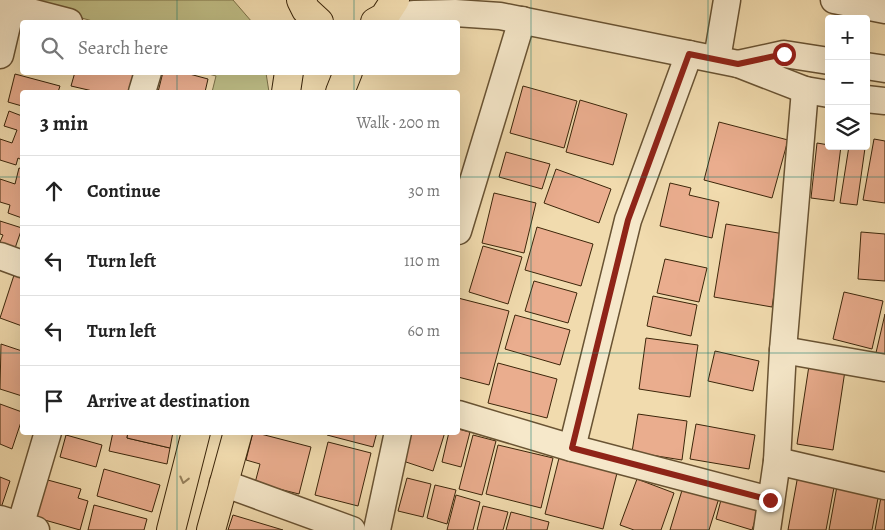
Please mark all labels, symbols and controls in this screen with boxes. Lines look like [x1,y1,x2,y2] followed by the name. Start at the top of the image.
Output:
[825,15,870,150] map controls
[825,15,870,60] button: +
[20,20,460,75] search box
[38,34,66,62] icon: search
[78,35,168,61] text: Search here
[773,43,796,66] route start
[825,60,870,105] button: −
[825,105,870,150] button: layers
[40,109,88,137] text: 3 min
[356,112,440,134] text: Walk · 200 m
[40,177,68,205] icon: ahead
[87,178,161,204] text: Continue
[408,180,440,202] text: 30 m
[40,247,68,275] icon: left
[87,248,156,274] text: Turn left
[404,250,440,272] text: 110 m
[40,317,68,345] icon: left
[87,318,156,344] text: Turn left
[408,320,440,342] text: 60 m
[40,387,68,415] icon: arrive
[87,388,250,414] text: Arrive at destination
[179,475,190,484] one-way arrow
[759,489,782,512] route end

